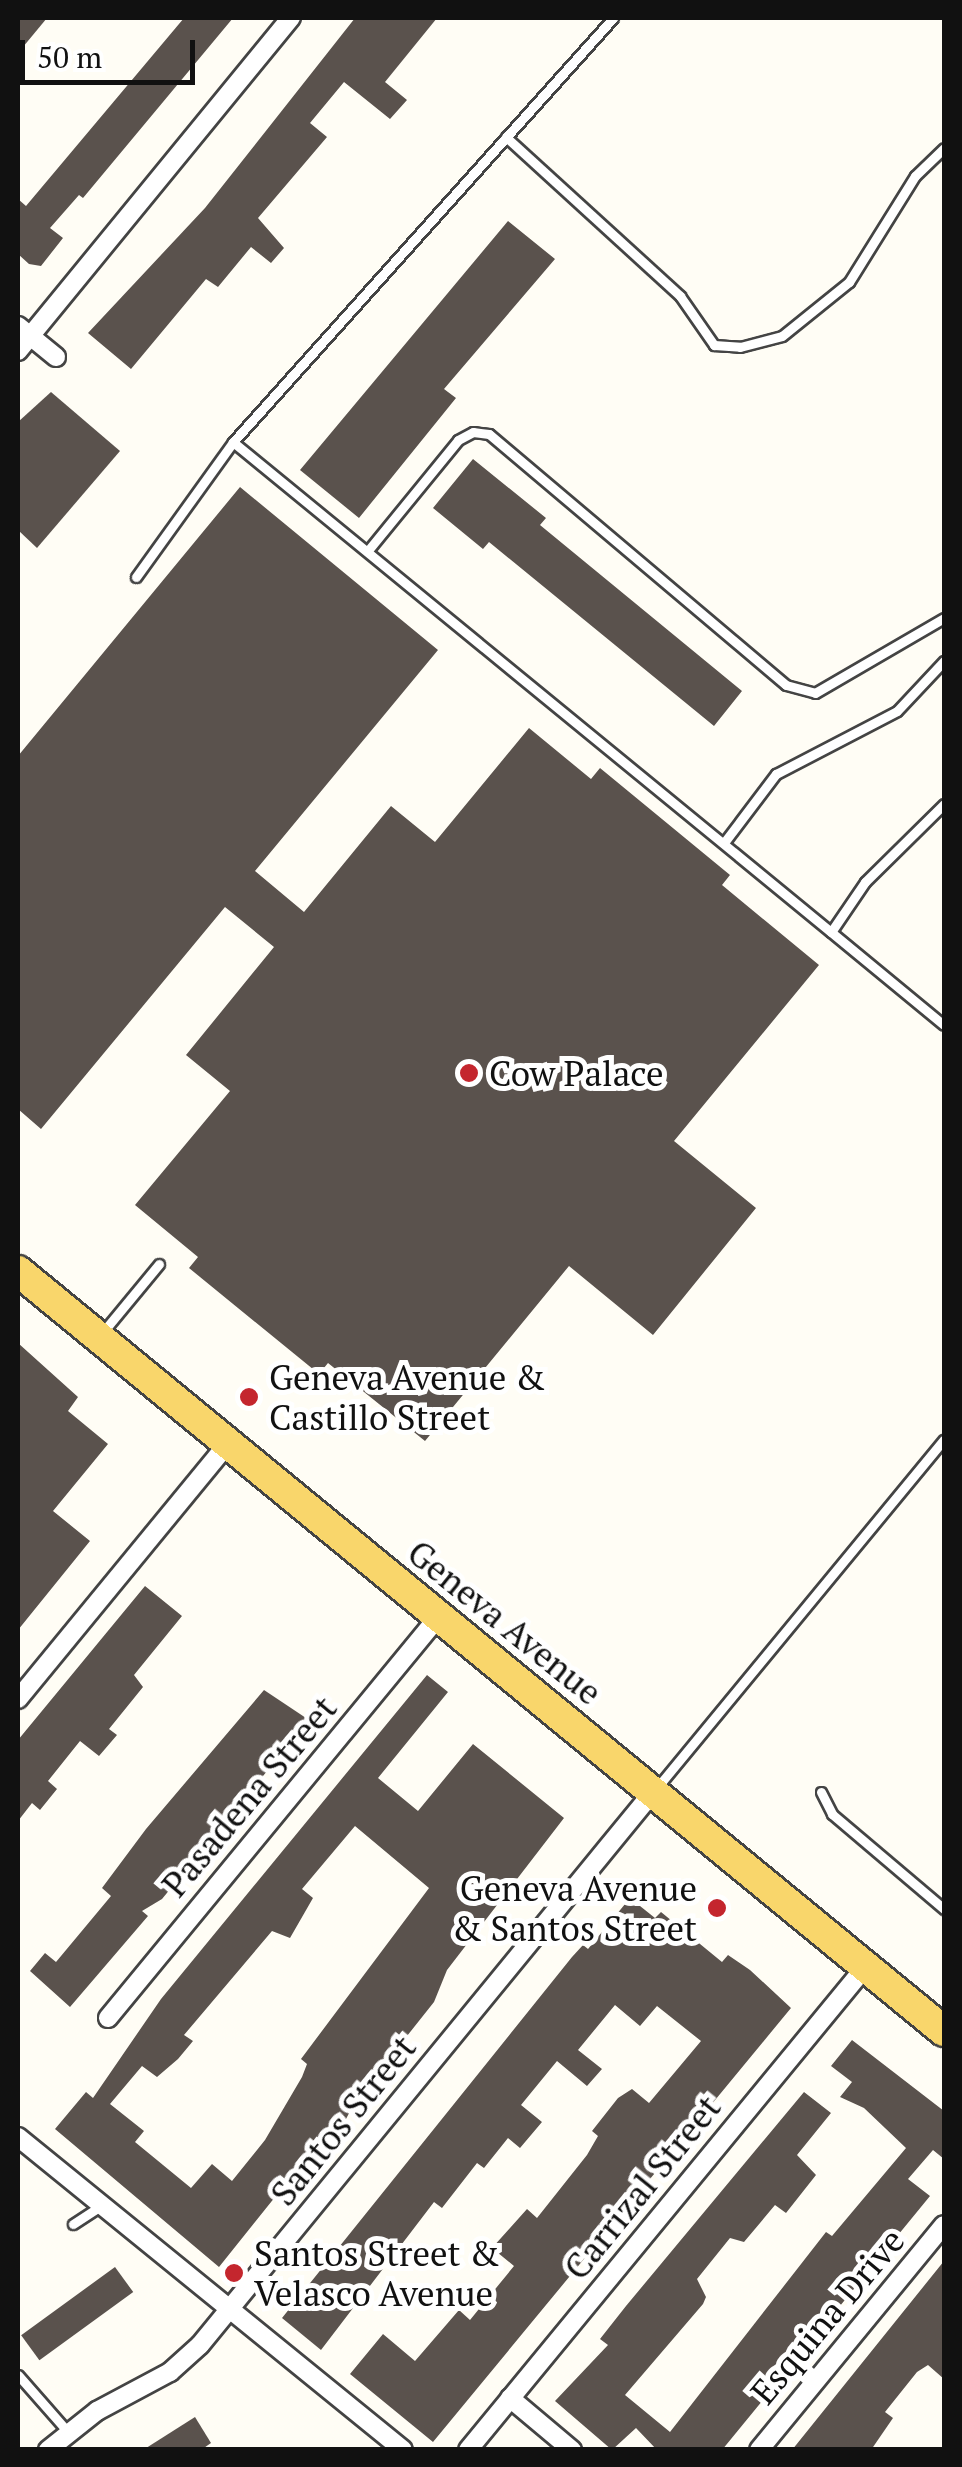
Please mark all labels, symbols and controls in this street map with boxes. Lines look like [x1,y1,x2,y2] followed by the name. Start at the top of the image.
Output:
[25,20,200,82] scale bar
[37,37,102,77] text: 50 m
[489,1052,664,1094] place label: Cow Palace
[458,1062,480,1084] marker: Cow Palace
[269,1356,546,1438] place label: Geneva Avenue & Castillo Street
[238,1386,260,1408] marker: Geneva Avenue & Castillo Street
[399,1531,611,1713] street label: Geneva Avenue
[153,1687,345,1905] street label: Pasadena Street
[451,1867,697,1949] place label: Geneva Avenue & Santos Street
[706,1897,728,1919] marker: Geneva Avenue & Santos Street
[262,2027,424,2213] street label: Santos Street
[555,2086,729,2288] street label: Carrizal Street
[742,2220,912,2412] street label: Esquina Drive
[254,2232,500,2314] place label: Santos Street & Velasco Avenue
[223,2262,245,2284] marker: Santos Street & Velasco Avenue

